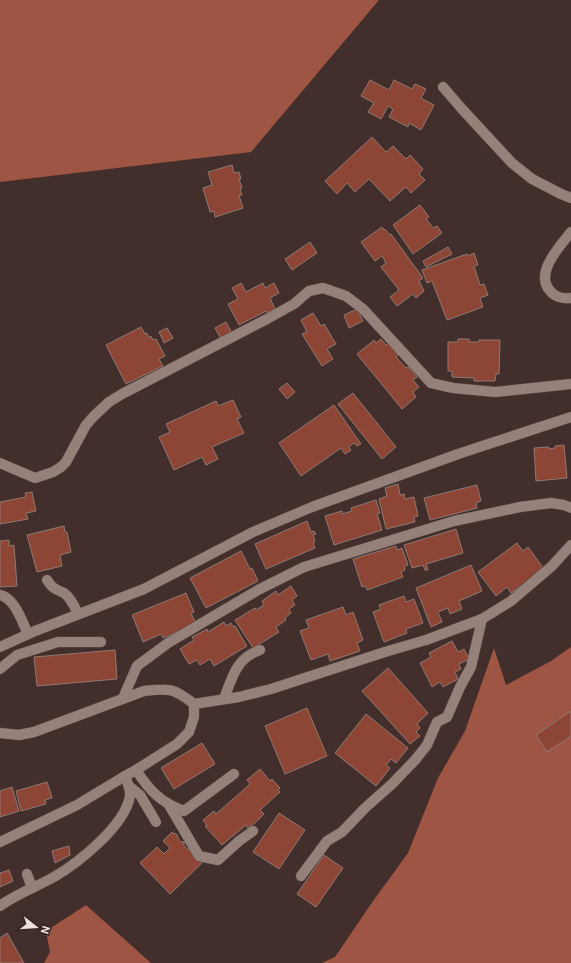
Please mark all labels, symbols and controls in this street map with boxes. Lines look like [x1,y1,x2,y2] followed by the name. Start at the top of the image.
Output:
[16,907,56,947] north arrow
[38,924,52,936] text: N

